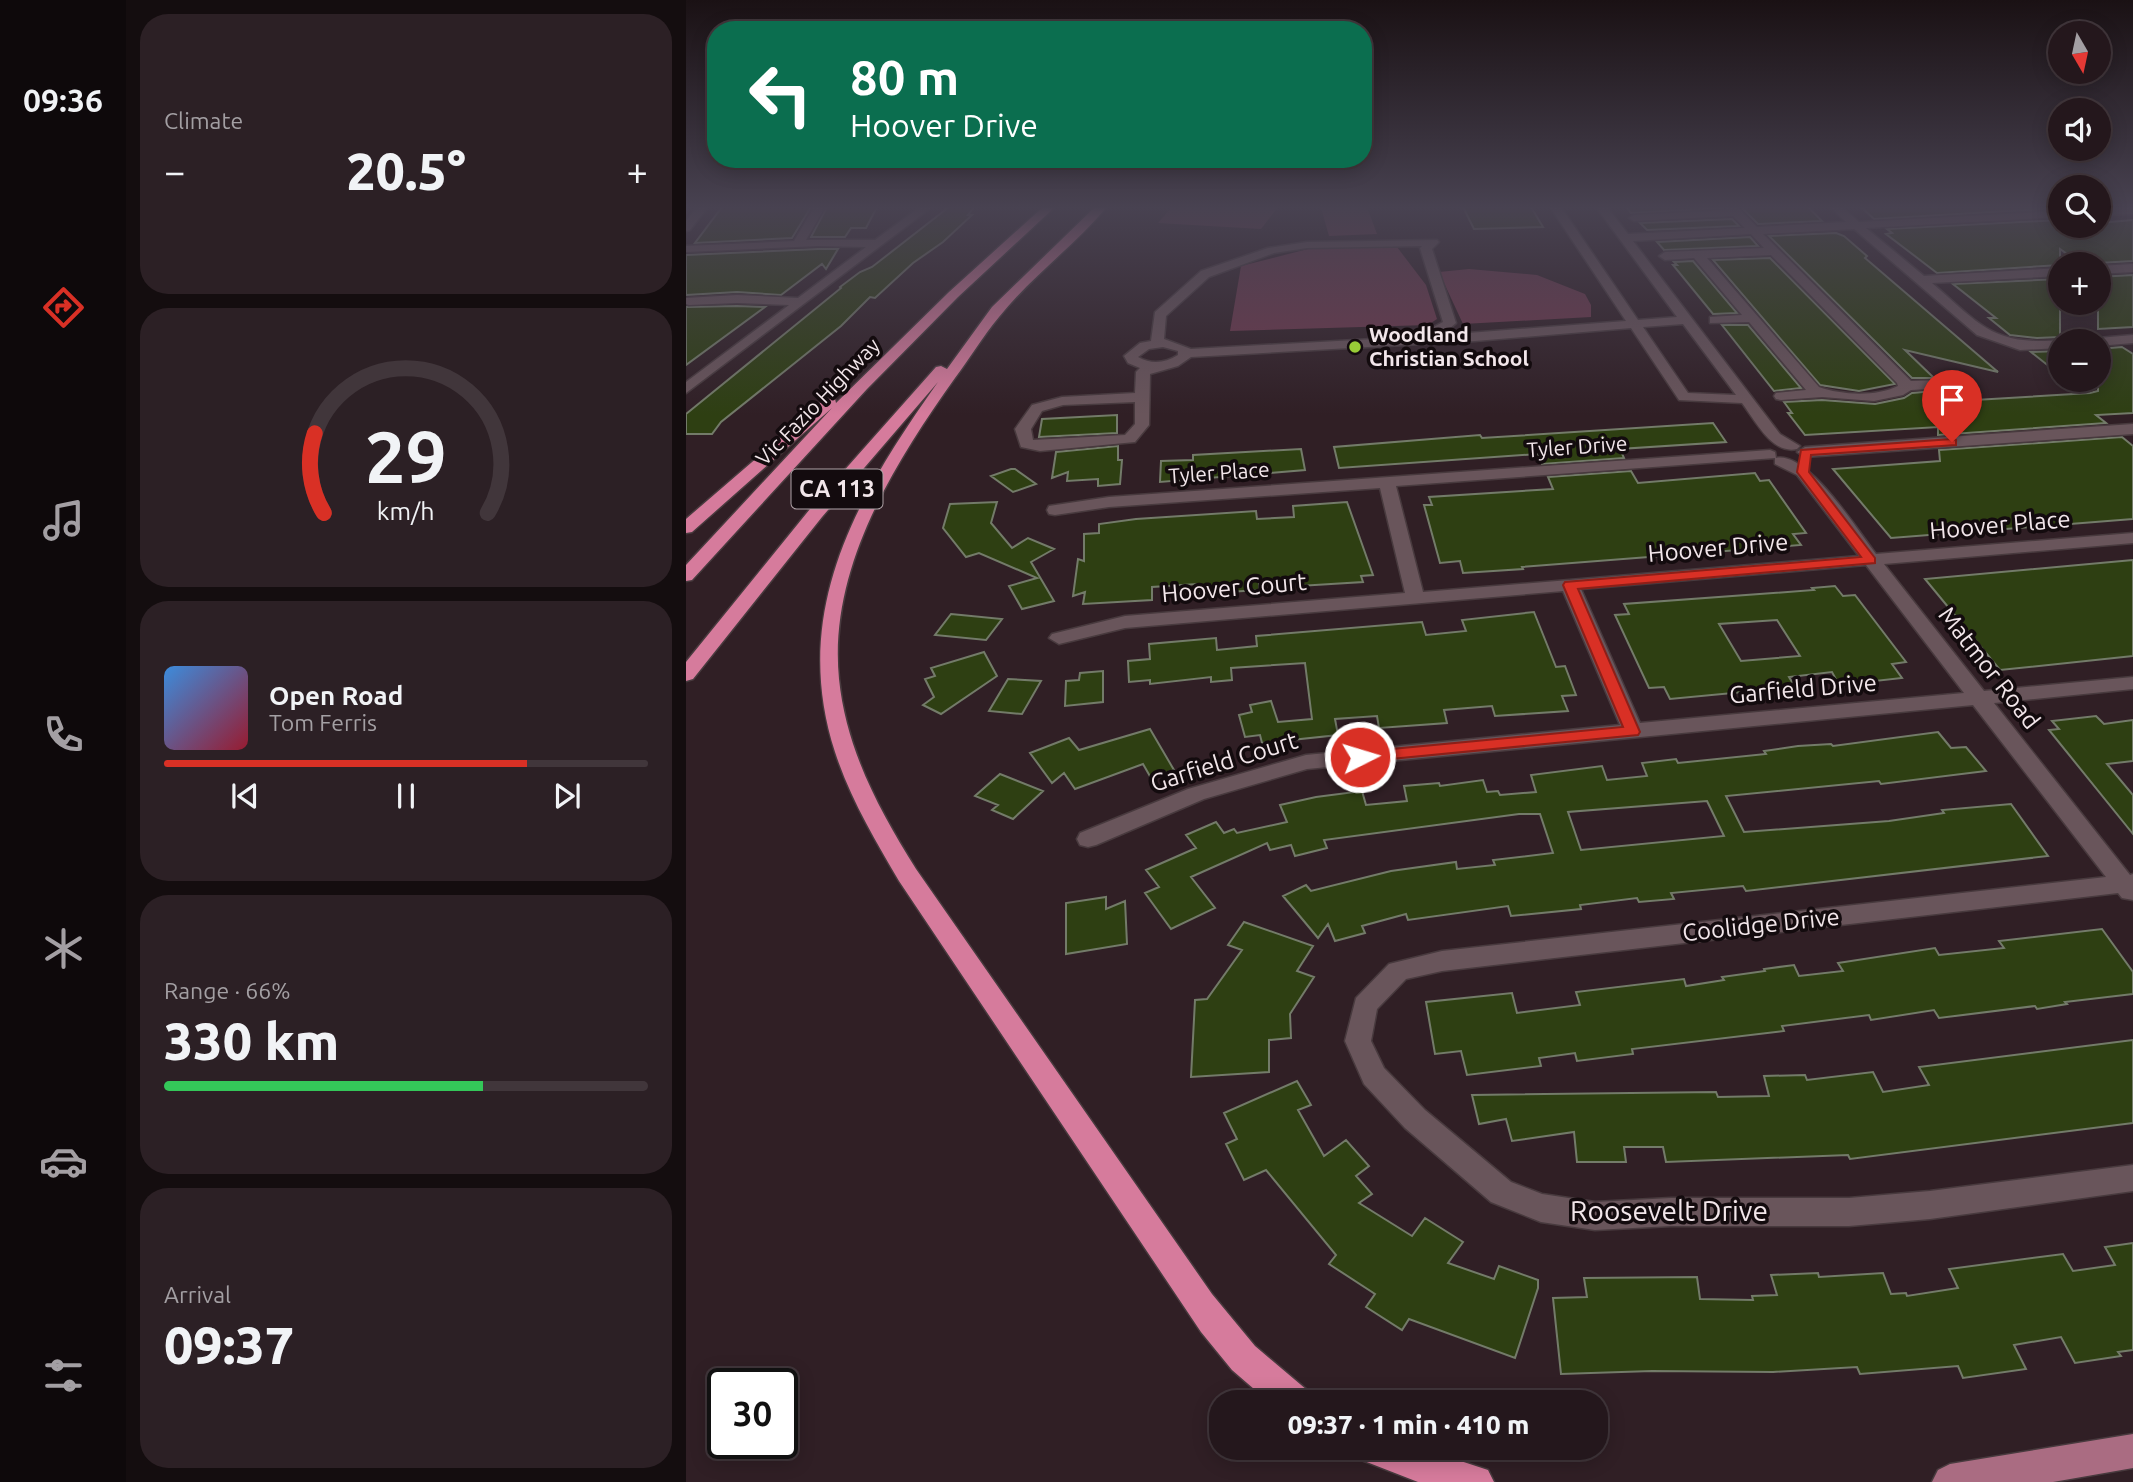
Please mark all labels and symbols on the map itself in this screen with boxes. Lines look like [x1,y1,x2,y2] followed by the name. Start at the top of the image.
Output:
[2048,21,2110,84] north arrow
[1369,322,1529,370] place label: Woodland Christian School
[750,333,884,470] street label: Vic Fazio Highway
[1347,339,1363,355] marker: Woodland Christian School
[1922,370,1982,442] pin
[1526,431,1628,461] street label: Tyler Drive
[1167,456,1270,488] street label: Tyler Place
[792,470,882,509] road number: CA 113
[1928,505,2072,544] street label: Hoover Place
[1647,528,1789,567] street label: Hoover Drive
[1160,568,1308,607] street label: Hoover Court
[1933,601,2045,734] street label: Matmor Road
[1728,669,1878,708] street label: Garfield Drive
[1323,720,1397,794] position arrow
[1147,726,1301,797] street label: Garfield Court
[1681,903,1841,946] street label: Coolidge Drive
[1570,1195,1768,1226] street label: Roosevelt Drive
[707,1368,798,1459] speed limit sign: 30

